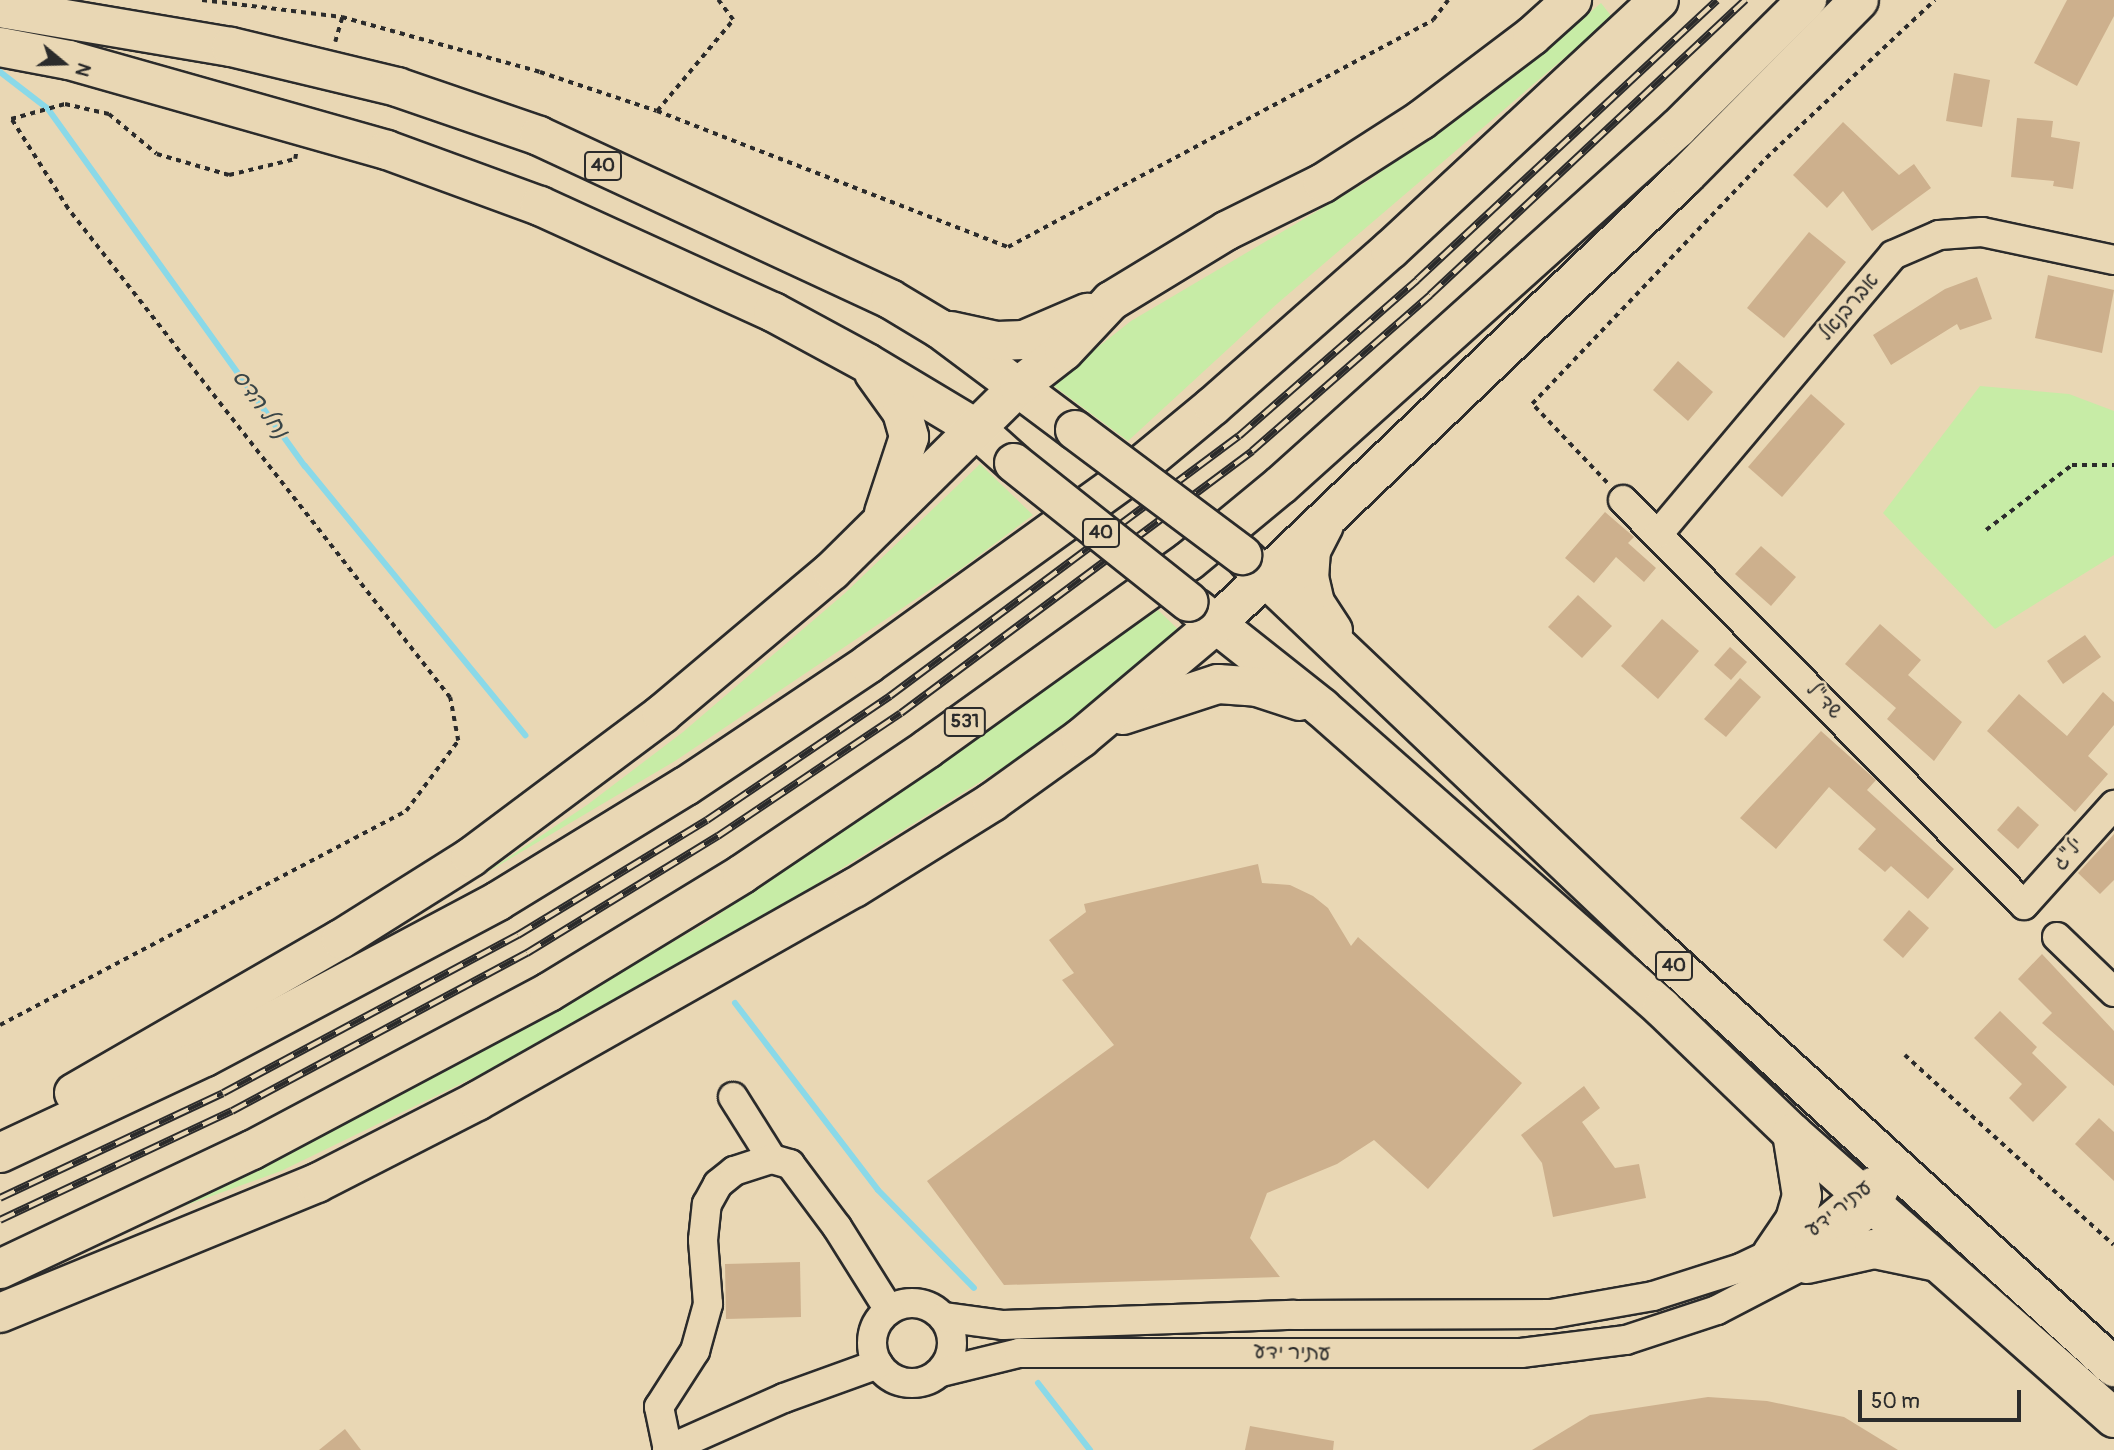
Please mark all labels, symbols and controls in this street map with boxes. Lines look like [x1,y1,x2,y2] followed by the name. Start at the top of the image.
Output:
[28,28,98,98] north arrow
[69,60,96,80] text: N
[584,150,622,182] road number: 40
[1814,268,1884,346] street label: אברבנאל
[226,364,294,444] water label: נחל הדס
[1082,518,1120,548] road number: 40
[1801,677,1847,725] street label: שד"ל
[942,706,988,737] road number: 531
[2047,833,2089,875] street label: יל"ג
[1655,950,1693,982] road number: 40
[1801,1175,1877,1243] street label: עתיר ידע
[1253,1340,1331,1366] street label: עתיר ידע
[1862,1376,2025,1420] scale bar
[1871,1388,1920,1415] text: 50 m

